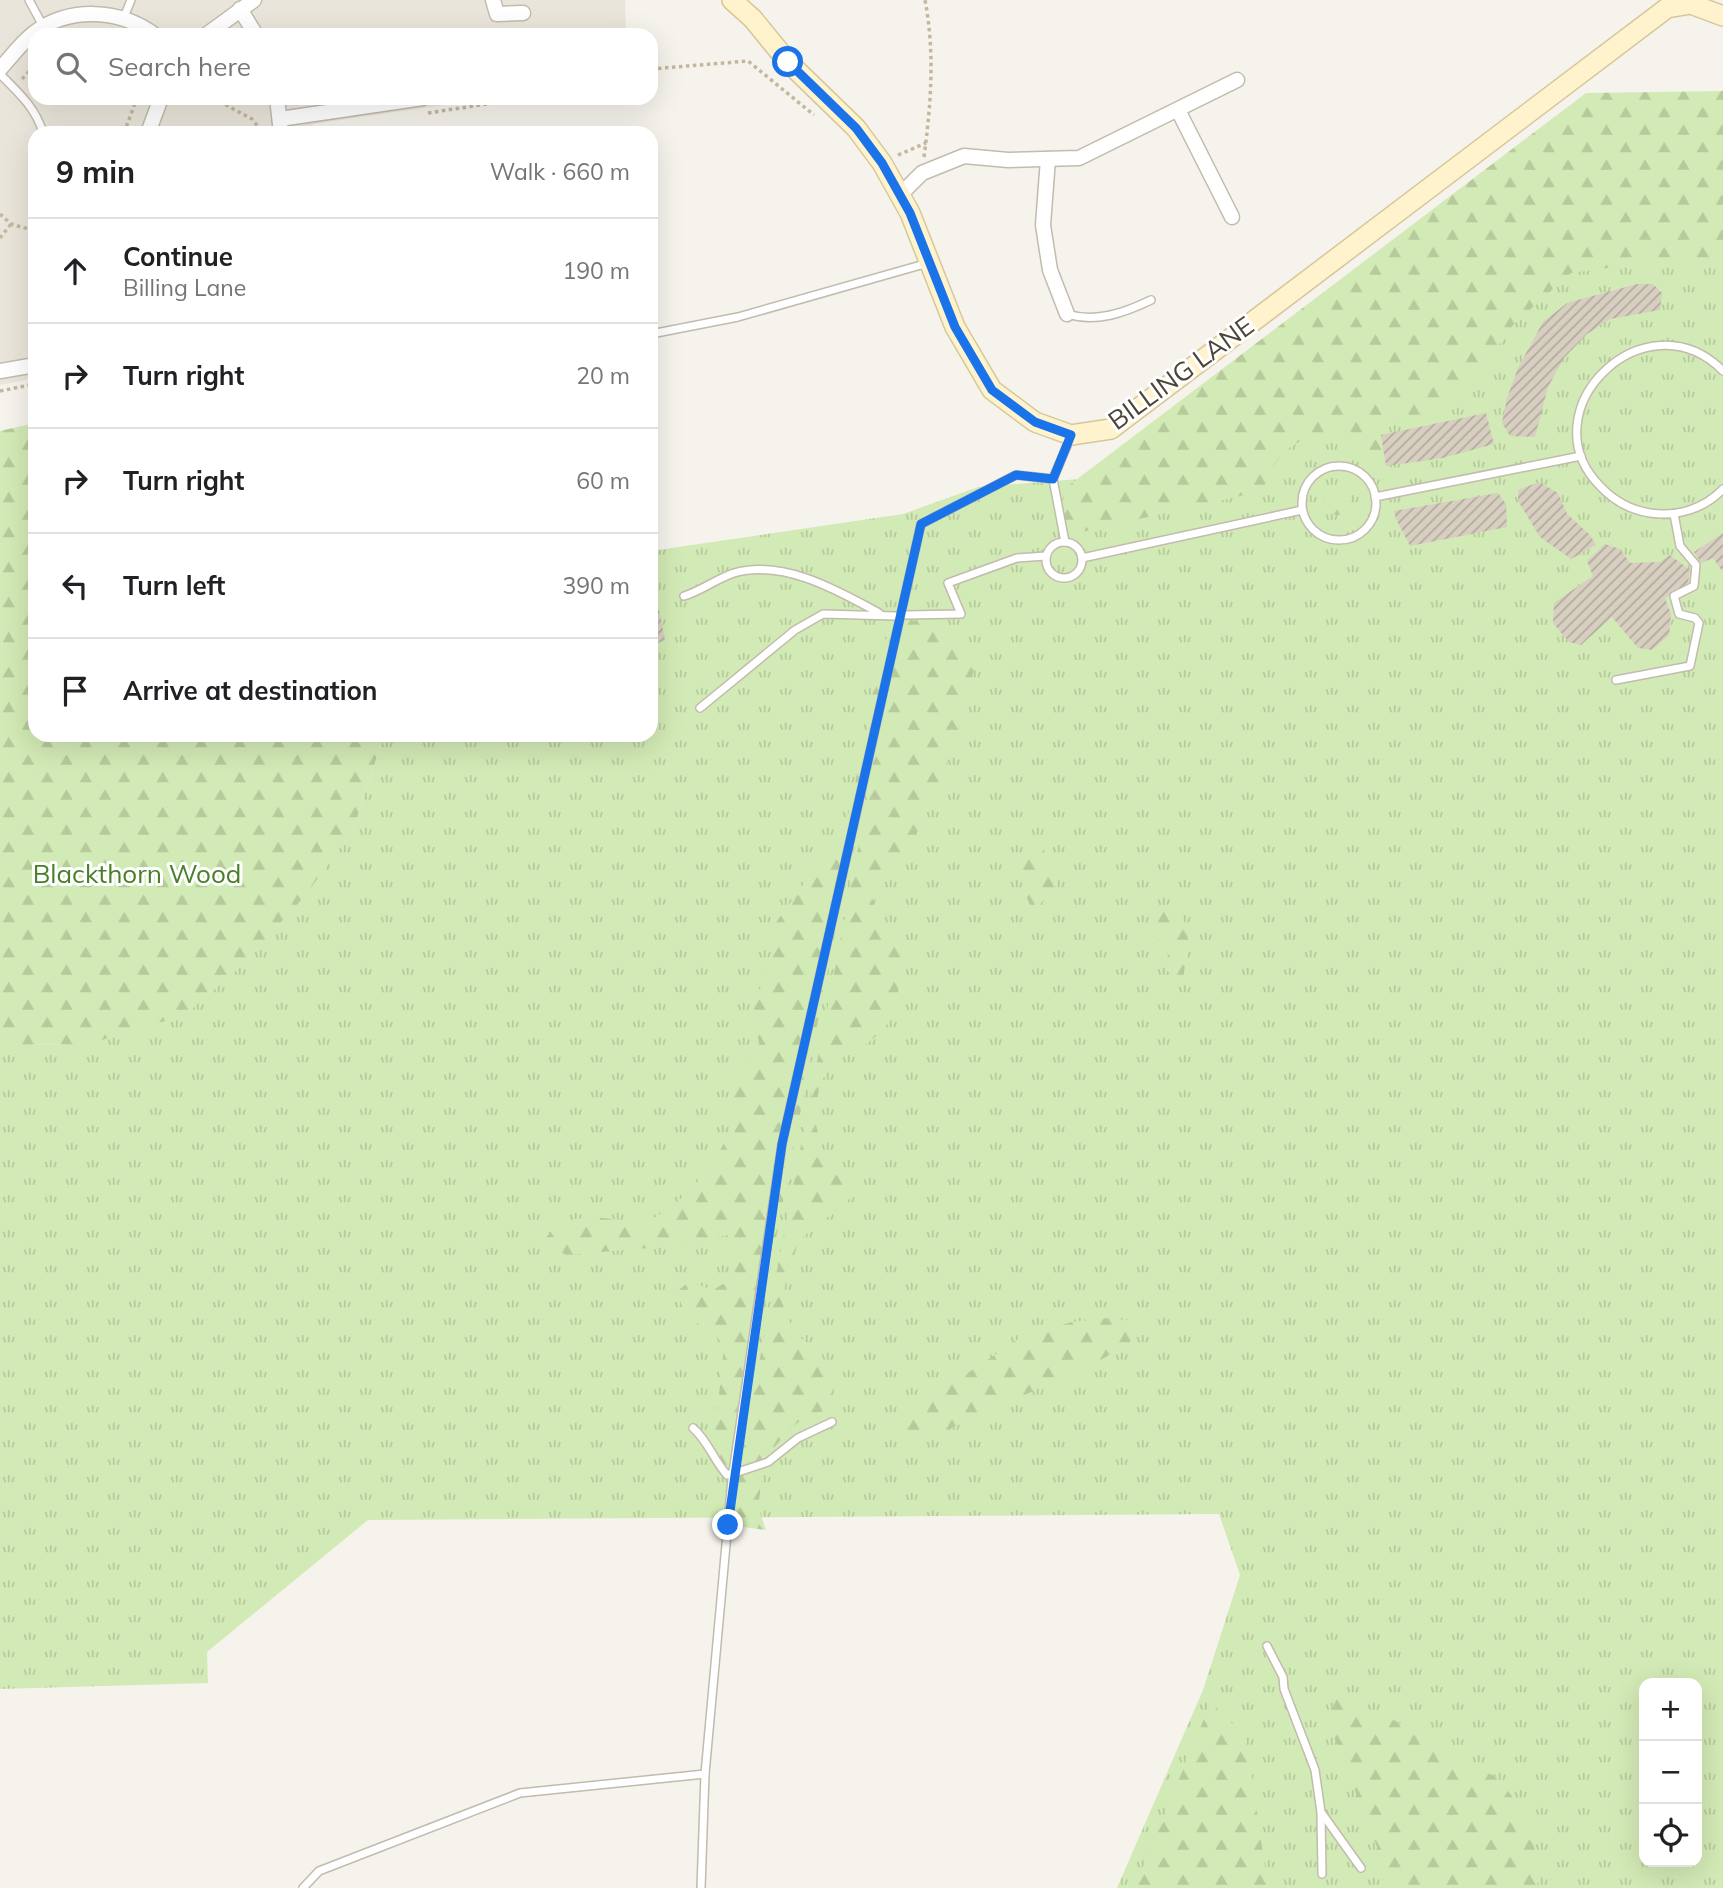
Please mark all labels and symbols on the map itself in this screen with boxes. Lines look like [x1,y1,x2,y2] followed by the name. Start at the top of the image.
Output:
[772,46,803,77] route start
[1101,309,1260,437] street label: BILLING LANE
[33,857,241,890] park label: Blackthorn Wood
[712,1509,743,1540] route end

